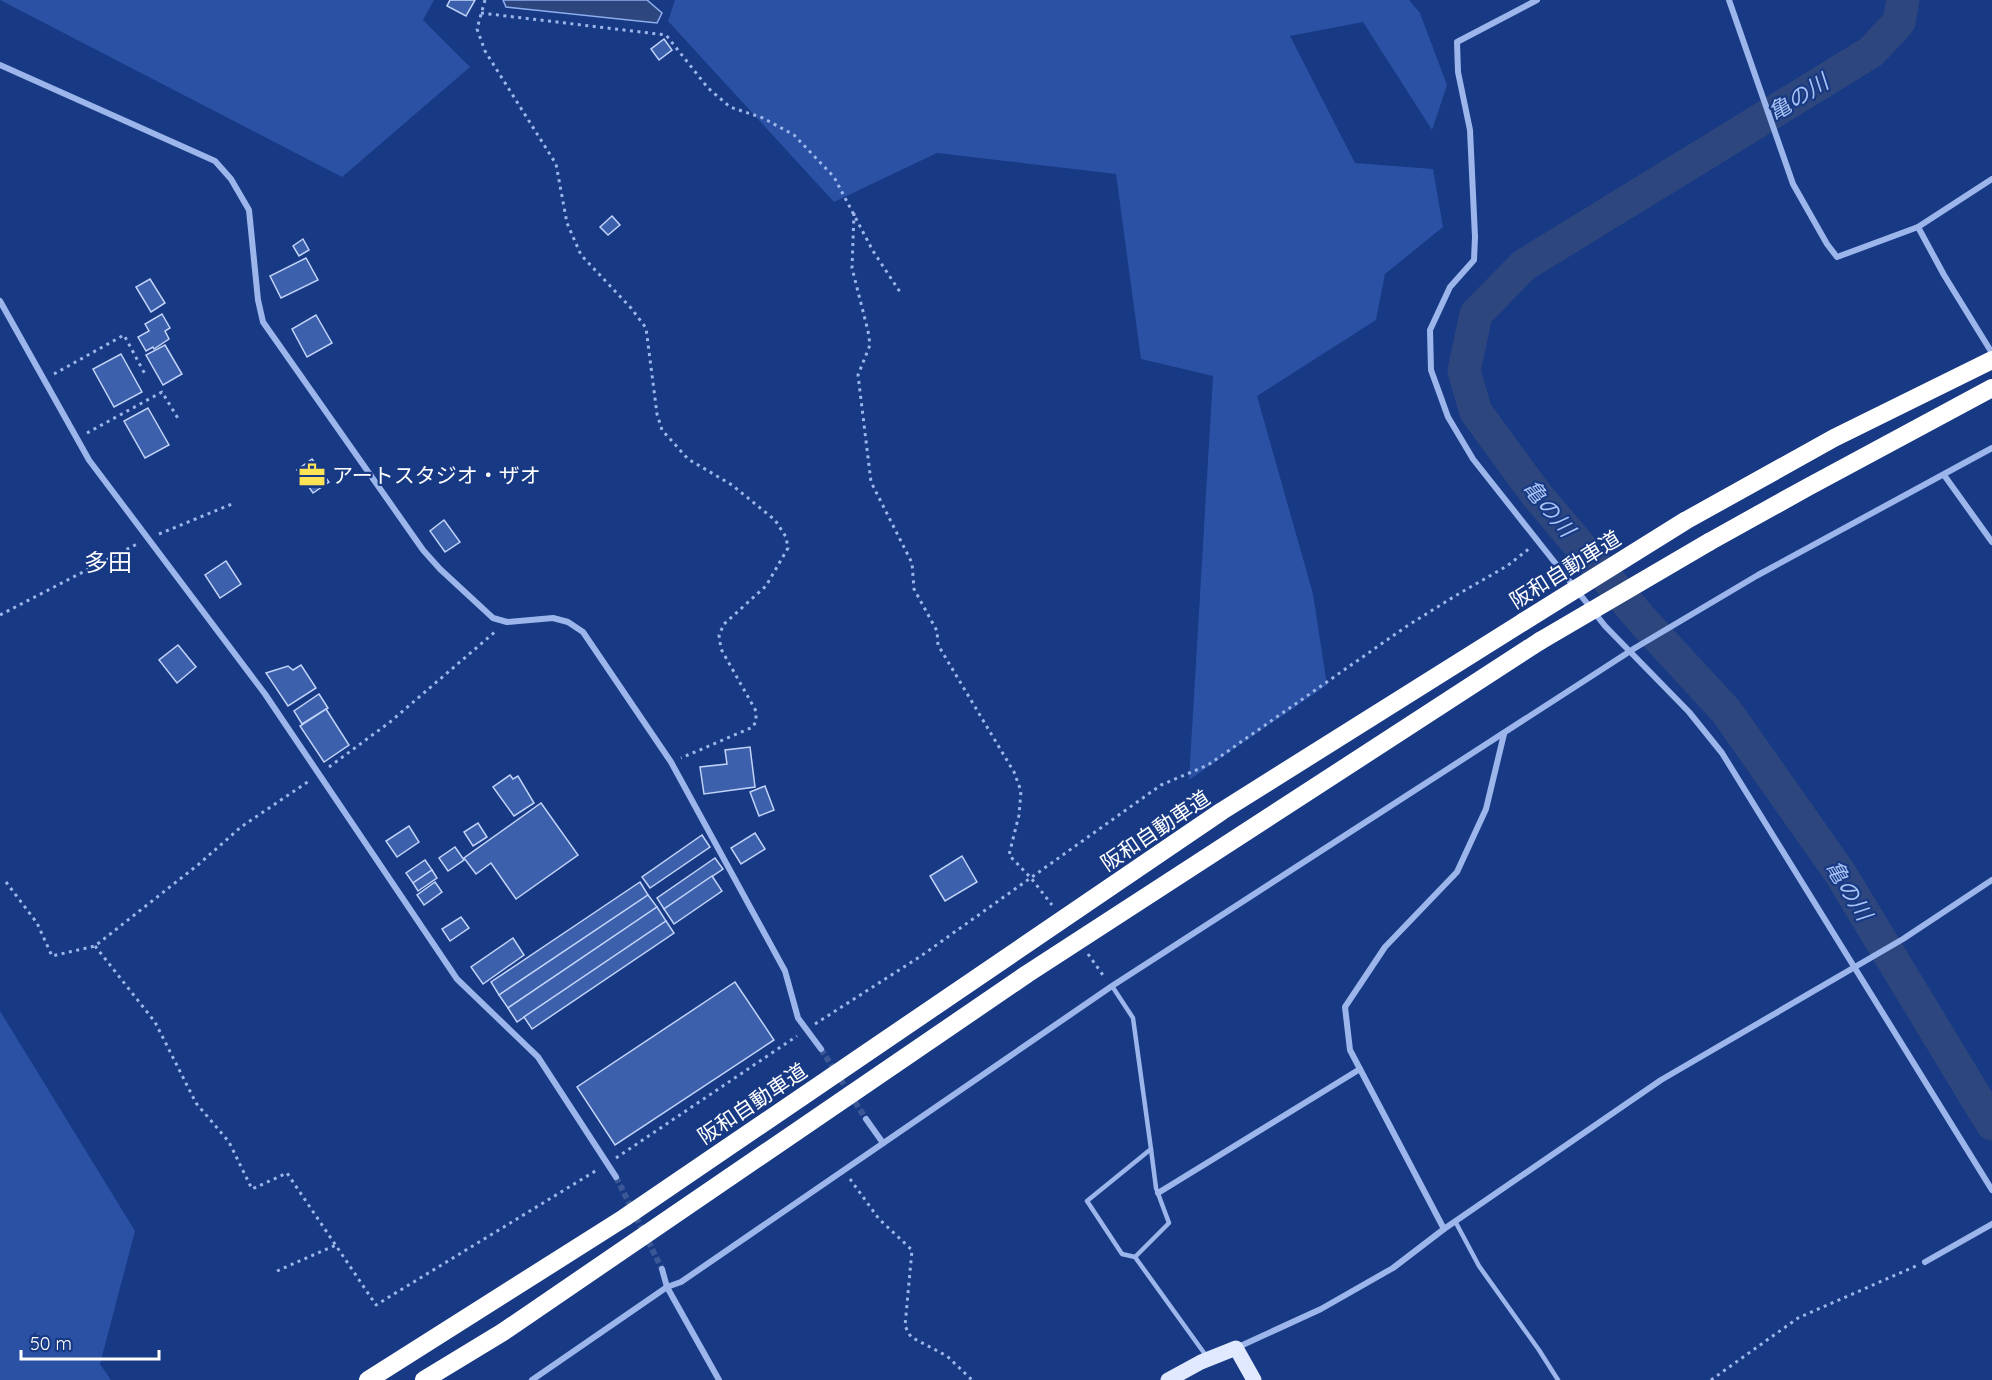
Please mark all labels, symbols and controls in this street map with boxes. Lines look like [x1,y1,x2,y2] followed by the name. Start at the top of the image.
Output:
[1763,67,1835,126] water label: 亀の川
[297,460,327,490] office icon: アートスタジオ・ザオ
[332,462,541,488] place label: アートスタジオ・ザオ
[1517,474,1582,544] water label: 亀の川
[1505,525,1625,613] street label: 阪和自動車道
[84,547,132,577] district label: 多田
[1096,784,1214,876] street label: 阪和自動車道
[1820,855,1879,927] water label: 亀の川
[693,1057,811,1149] street label: 阪和自動車道
[21,1323,159,1361] scale bar
[30,1332,72,1355] text: 50 m

